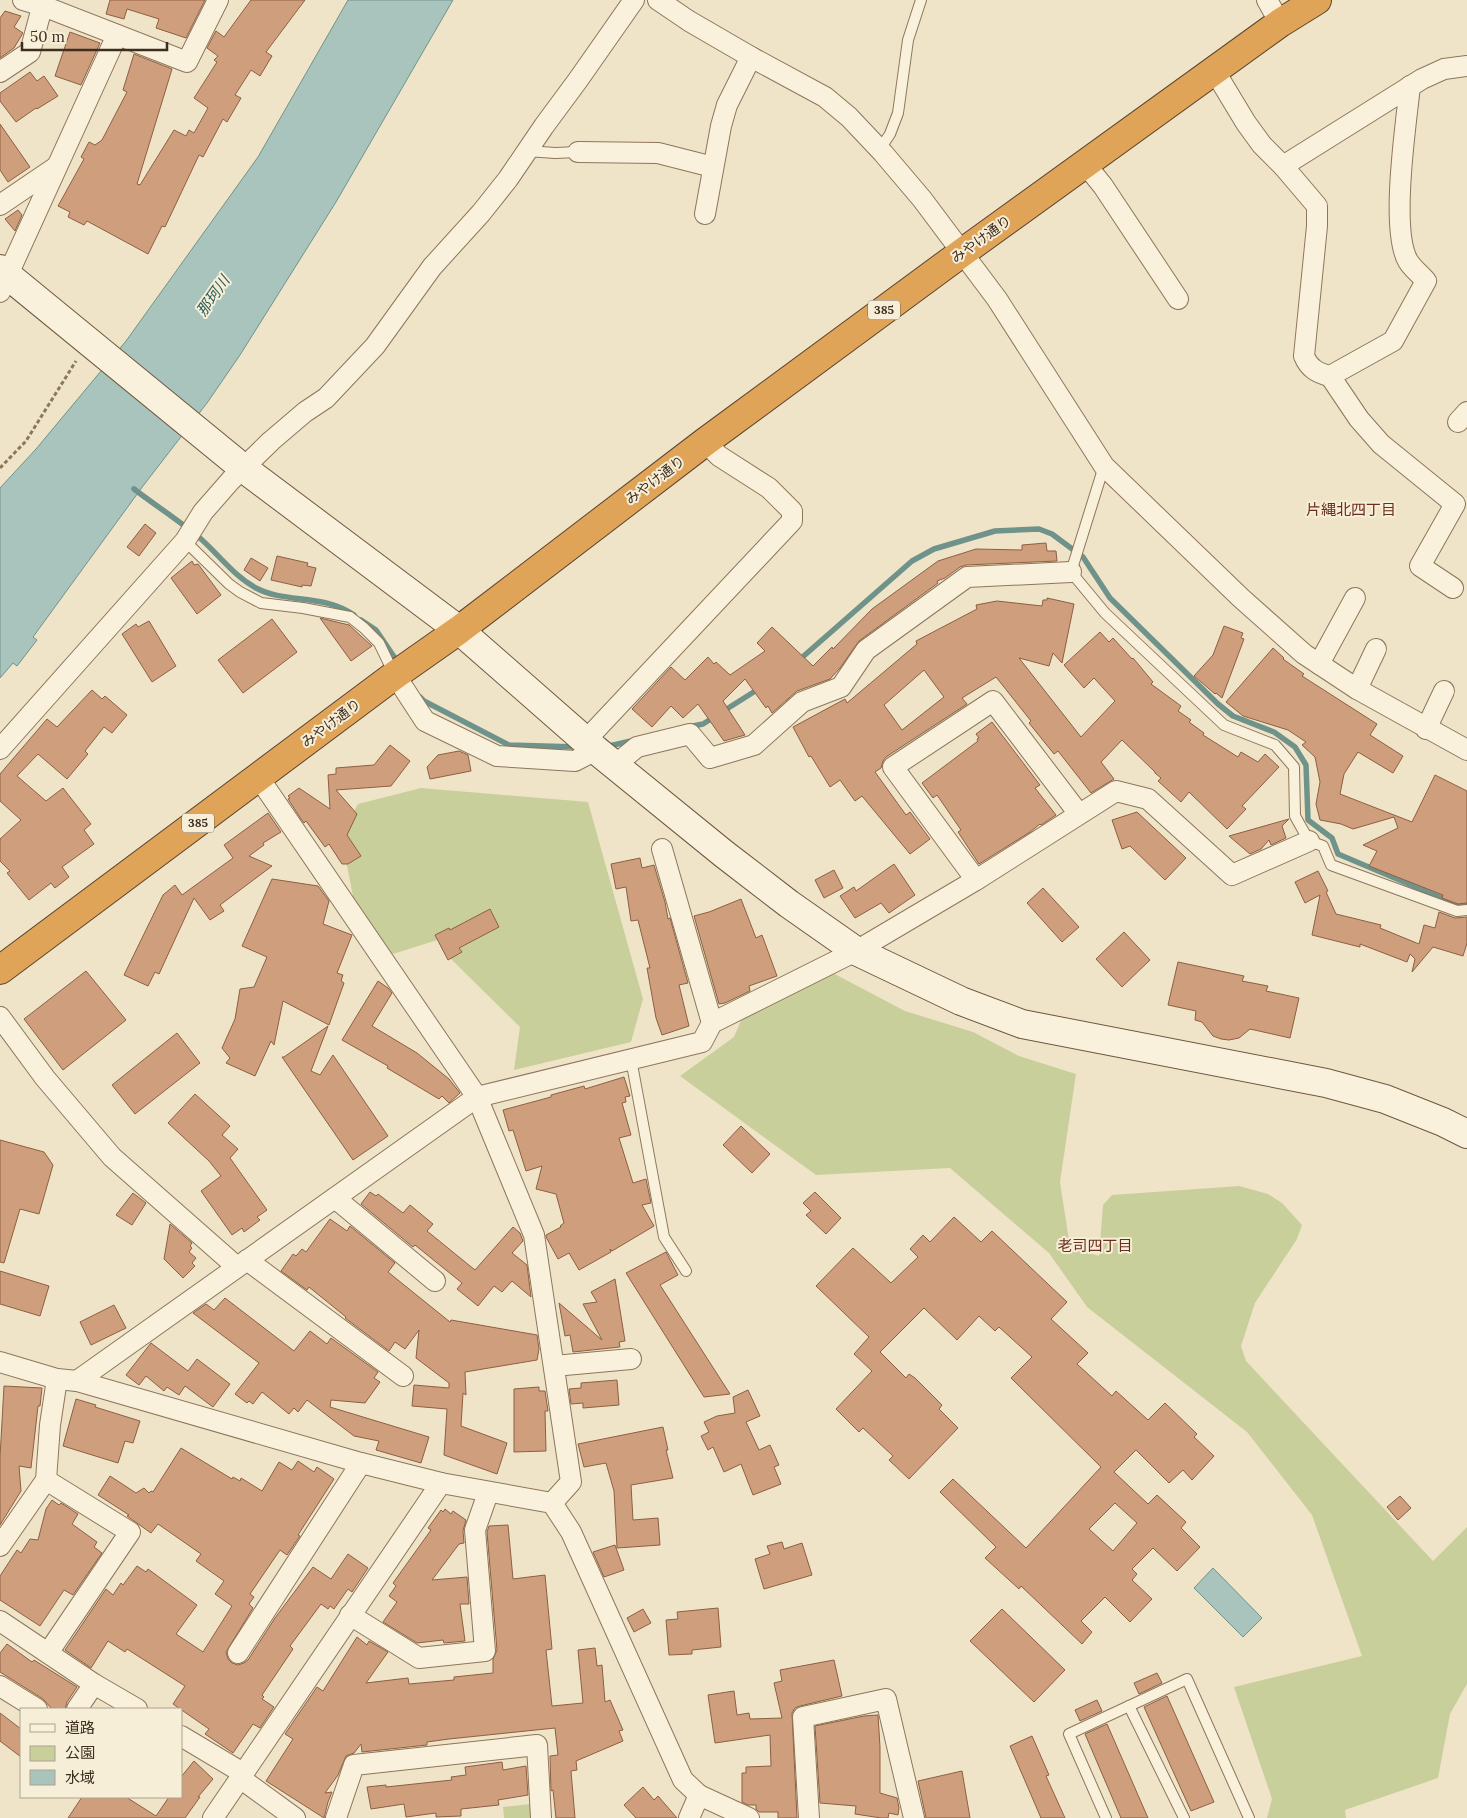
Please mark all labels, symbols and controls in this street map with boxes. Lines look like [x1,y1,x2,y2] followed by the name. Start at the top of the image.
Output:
[22,20,168,52] scale bar
[30,27,65,46] text: 50 m
[947,211,1015,267] street label: みやけ通り
[192,270,234,320] water label: 那珂川
[868,300,900,320] road number: 385
[622,452,688,508] street label: みやけ通り
[1306,500,1396,519] district label: 片縄北四丁目
[298,695,364,751] street label: みやけ通り
[182,814,214,832] road number: 385
[1057,1236,1133,1255] district label: 老司四丁目
[20,1708,182,1798] legend
[65,1718,95,1737] text: 道路
[65,1743,95,1762] text: 公園
[65,1768,95,1787] text: 水域

